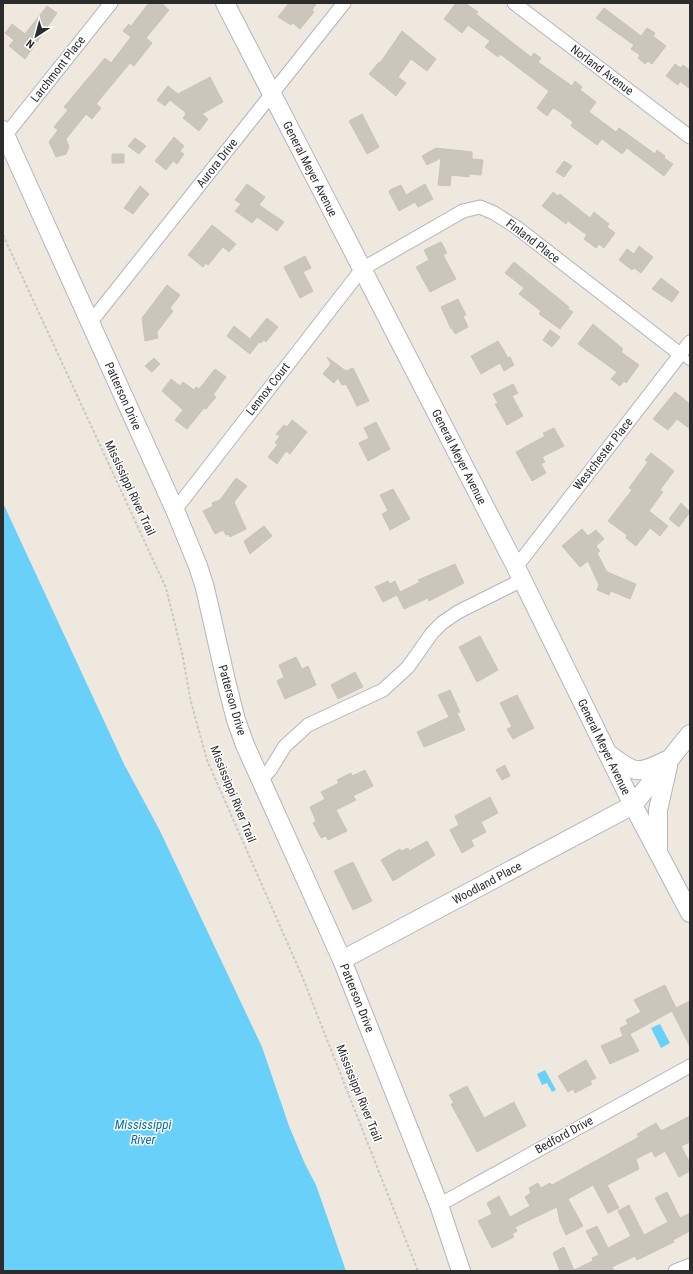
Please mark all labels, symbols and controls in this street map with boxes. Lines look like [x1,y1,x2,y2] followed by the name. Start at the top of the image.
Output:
[16,16,56,56] north arrow
[28,33,88,105] street label: Larchmont Place
[24,36,37,51] text: N
[568,42,636,98] street label: Norland Avenue
[280,119,340,219] street label: General Meyer Avenue
[194,136,241,190] street label: Aurora Drive
[503,216,563,266] street label: Finland Place
[102,360,144,432] street label: Patterson Drive
[243,360,293,418] street label: Lennox Court
[429,407,489,507] street label: General Meyer Avenue
[570,415,636,493] street label: Westchester Place
[102,438,158,538] street label: Mississippi River Trail
[215,663,249,737] street label: Patterson Drive
[575,697,633,798] street label: General Meyer Avenue
[207,744,259,844] street label: Mississippi River Trail
[450,859,524,907] street label: Woodland Place
[337,962,377,1035] street label: Patterson Drive
[333,1043,385,1143] street label: Mississippi River Trail
[533,1113,596,1157] street label: Bedford Drive
[115,1117,171,1147] water label: Mississippi River

